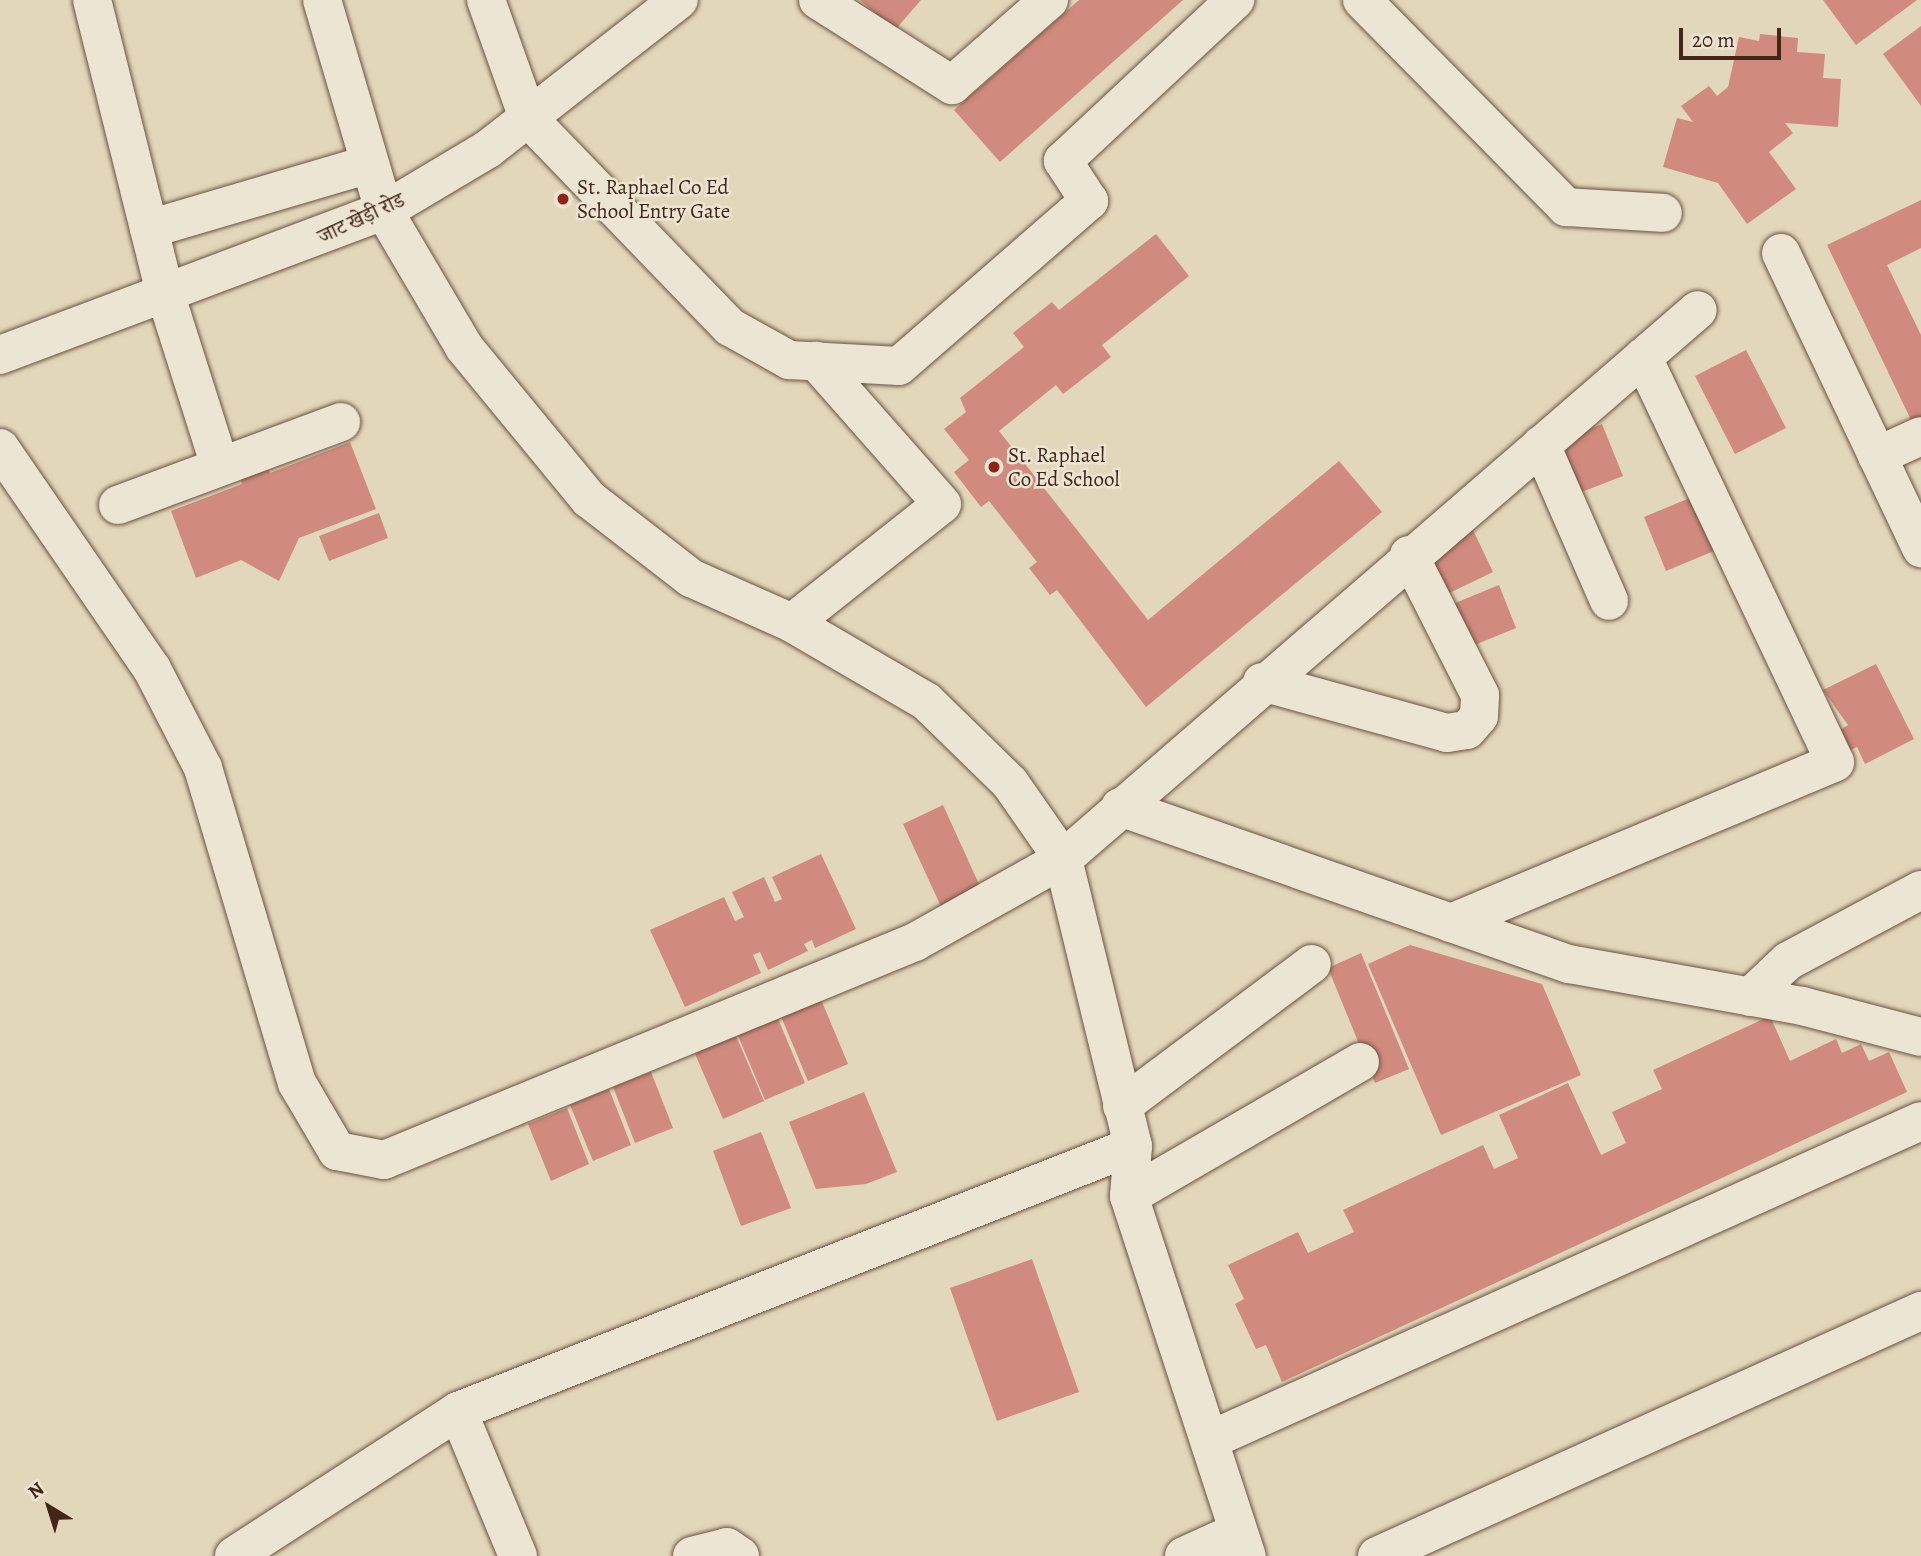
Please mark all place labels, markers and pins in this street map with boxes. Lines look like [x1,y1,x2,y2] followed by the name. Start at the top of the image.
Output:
[577,174,730,224] place label: St. Raphael Co Ed School Entry Gate
[555,191,571,207] marker: St. Raphael Co Ed School Entry Gate
[1008,442,1120,492] place label: St. Raphael Co Ed School
[986,459,1002,475] marker: St. Raphael Co Ed School

